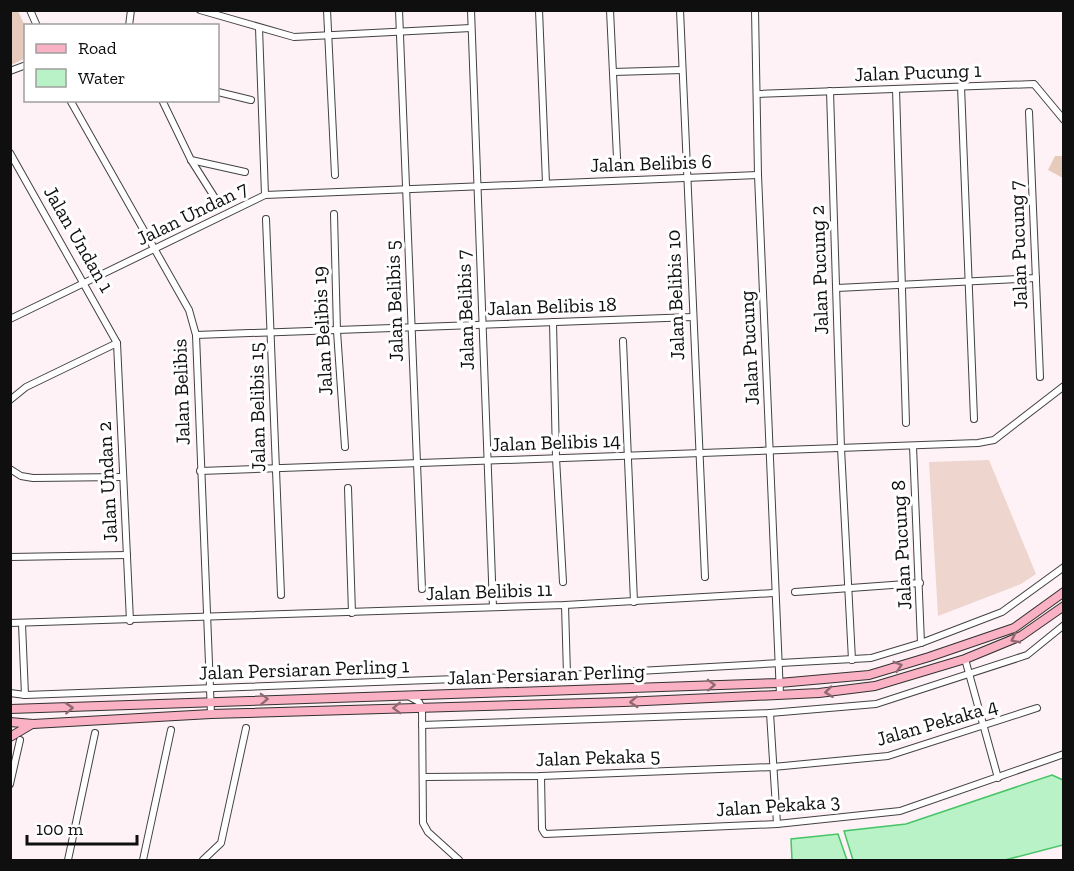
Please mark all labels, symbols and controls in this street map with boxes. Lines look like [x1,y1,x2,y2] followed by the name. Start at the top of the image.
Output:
[24,24,219,102] legend
[78,37,117,59] text: Road
[854,58,982,86] street label: Jalan Pucung 1
[78,67,125,89] text: Water
[590,149,712,177] street label: Jalan Belibis 6
[133,176,252,250] street label: Jalan Undan 7
[1004,180,1032,310] street label: Jalan Pucung 7
[39,182,119,297] street label: Jalan Undan 1
[805,205,833,335] street label: Jalan Pucung 2
[661,229,689,361] street label: Jalan Belibis 10
[380,240,408,362] street label: Jalan Belibis 5
[451,249,479,371] street label: Jalan Belibis 7
[307,266,337,396] street label: Jalan Belibis 19
[734,290,764,406] street label: Jalan Pucung
[487,292,617,320] street label: Jalan Belibis 18
[167,338,195,446] street label: Jalan Belibis
[244,342,270,472] street label: Jalan Belibis 15
[92,421,122,543] street label: Jalan Undan 2
[491,428,621,456] street label: Jalan Belibis 14
[886,479,916,611] street label: Jalan Pucung 8
[425,577,553,605] street label: Jalan Belibis 11
[1011,631,1022,643] one-way arrow
[198,653,410,685] street label: Jalan Persiaran Perling 1
[447,659,645,689] street label: Jalan Persiaran Perling
[892,661,903,673] one-way arrow
[706,679,715,692] one-way arrow
[824,685,833,698] one-way arrow
[259,693,268,706] one-way arrow
[874,693,1001,751] street label: Jalan Pekaka 4
[629,695,638,708] one-way arrow
[64,701,73,714] one-way arrow
[392,702,401,715] one-way arrow
[535,743,661,771] street label: Jalan Pekaka 5
[715,789,841,821] street label: Jalan Pekaka 3
[27,808,136,846] scale bar
[36,818,84,840] text: 100 m

